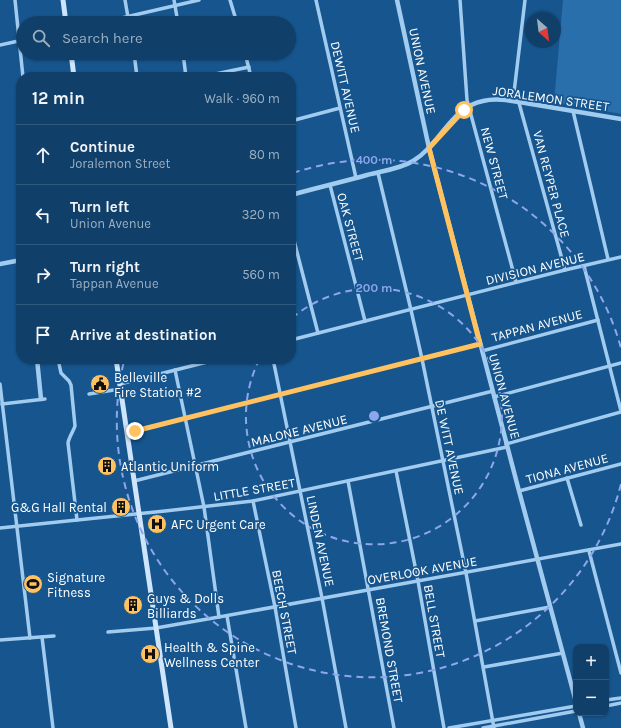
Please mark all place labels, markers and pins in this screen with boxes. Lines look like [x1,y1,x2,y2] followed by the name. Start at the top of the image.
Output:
[114,370,202,400] place label: Belleville Fire Station #2
[89,373,111,395] public building icon: Belleville Fire Station #2
[367,409,381,423] centre of rings
[96,455,118,477] building icon: Atlantic Uniform
[121,459,219,474] place label: Atlantic Uniform
[110,496,132,518] building icon: G&G Hall Rental
[11,500,107,515] place label: G&G Hall Rental
[146,513,168,535] hospital icon: AFC Urgent Care
[171,517,266,532] place label: AFC Urgent Care
[47,570,106,600] place label: Signature Fitness
[22,573,44,595] sports icon: Signature Fitness
[147,591,224,621] place label: Guys & Dolls Billiards
[122,594,144,616] building icon: Guys & Dolls Billiards
[164,640,259,670] place label: Health & Spine Wellness Center
[139,643,161,665] hospital icon: Health & Spine Wellness Center

